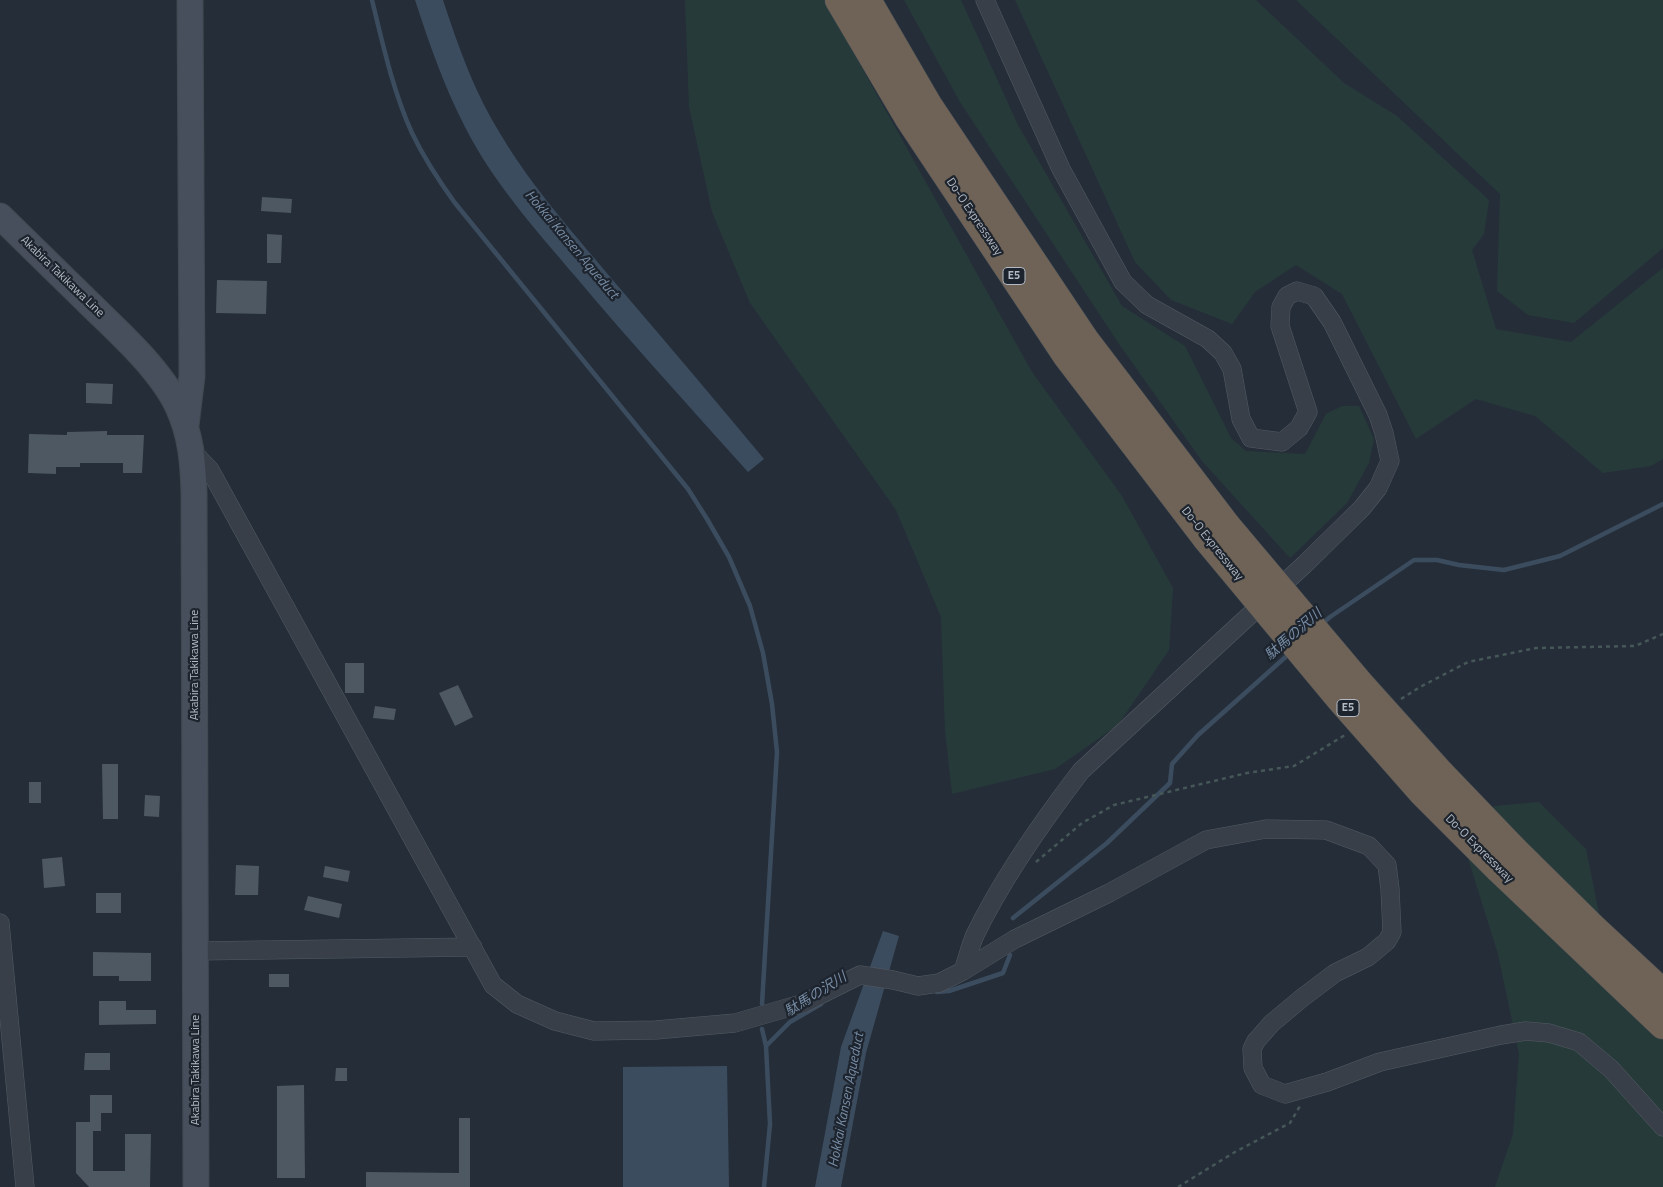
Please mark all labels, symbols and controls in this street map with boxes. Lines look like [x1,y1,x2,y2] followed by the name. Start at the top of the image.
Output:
[943,176,1005,258] street label: Do-O Expressway
[521,187,621,303] water label: Hokkai Kansen Aqueduct
[17,233,107,321] street label: Akabira Takikawa Line
[1003,268,1025,284] road number: E5
[1178,504,1246,584] street label: Do-O Expressway
[1262,606,1326,664] water label: 駄馬の沢川
[188,610,202,720] street label: Akabira Takikawa Line
[1337,700,1359,716] road number: E5
[1442,812,1516,886] street label: Do-O Expressway
[782,969,850,1021] water label: 駄馬の沢川
[189,1015,203,1125] street label: Akabira Takikawa Line
[826,1031,868,1169] water label: Hokkai Kansen Aqueduct

